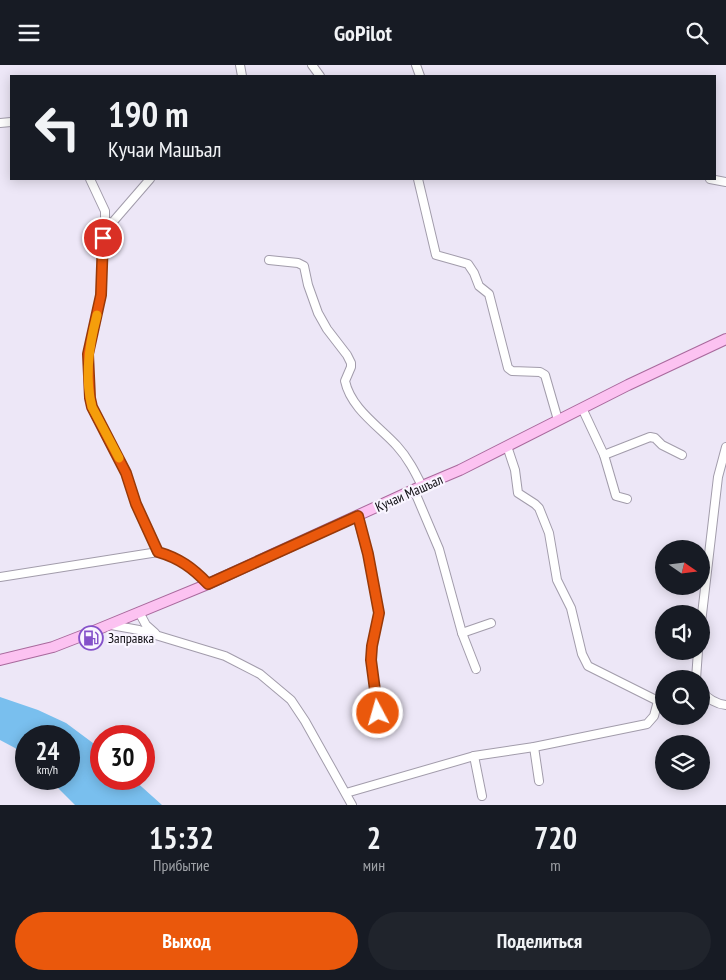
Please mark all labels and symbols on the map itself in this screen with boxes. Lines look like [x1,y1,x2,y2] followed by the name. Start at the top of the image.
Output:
[82,217,124,259] pin
[372,470,446,516] street label: Кучаи Машъал
[655,540,710,595] north arrow
[78,625,104,651] fuel station icon: Заправка
[108,629,154,647] place label: Заправка
[351,686,403,738] position arrow
[90,725,155,790] speed limit sign: 30

